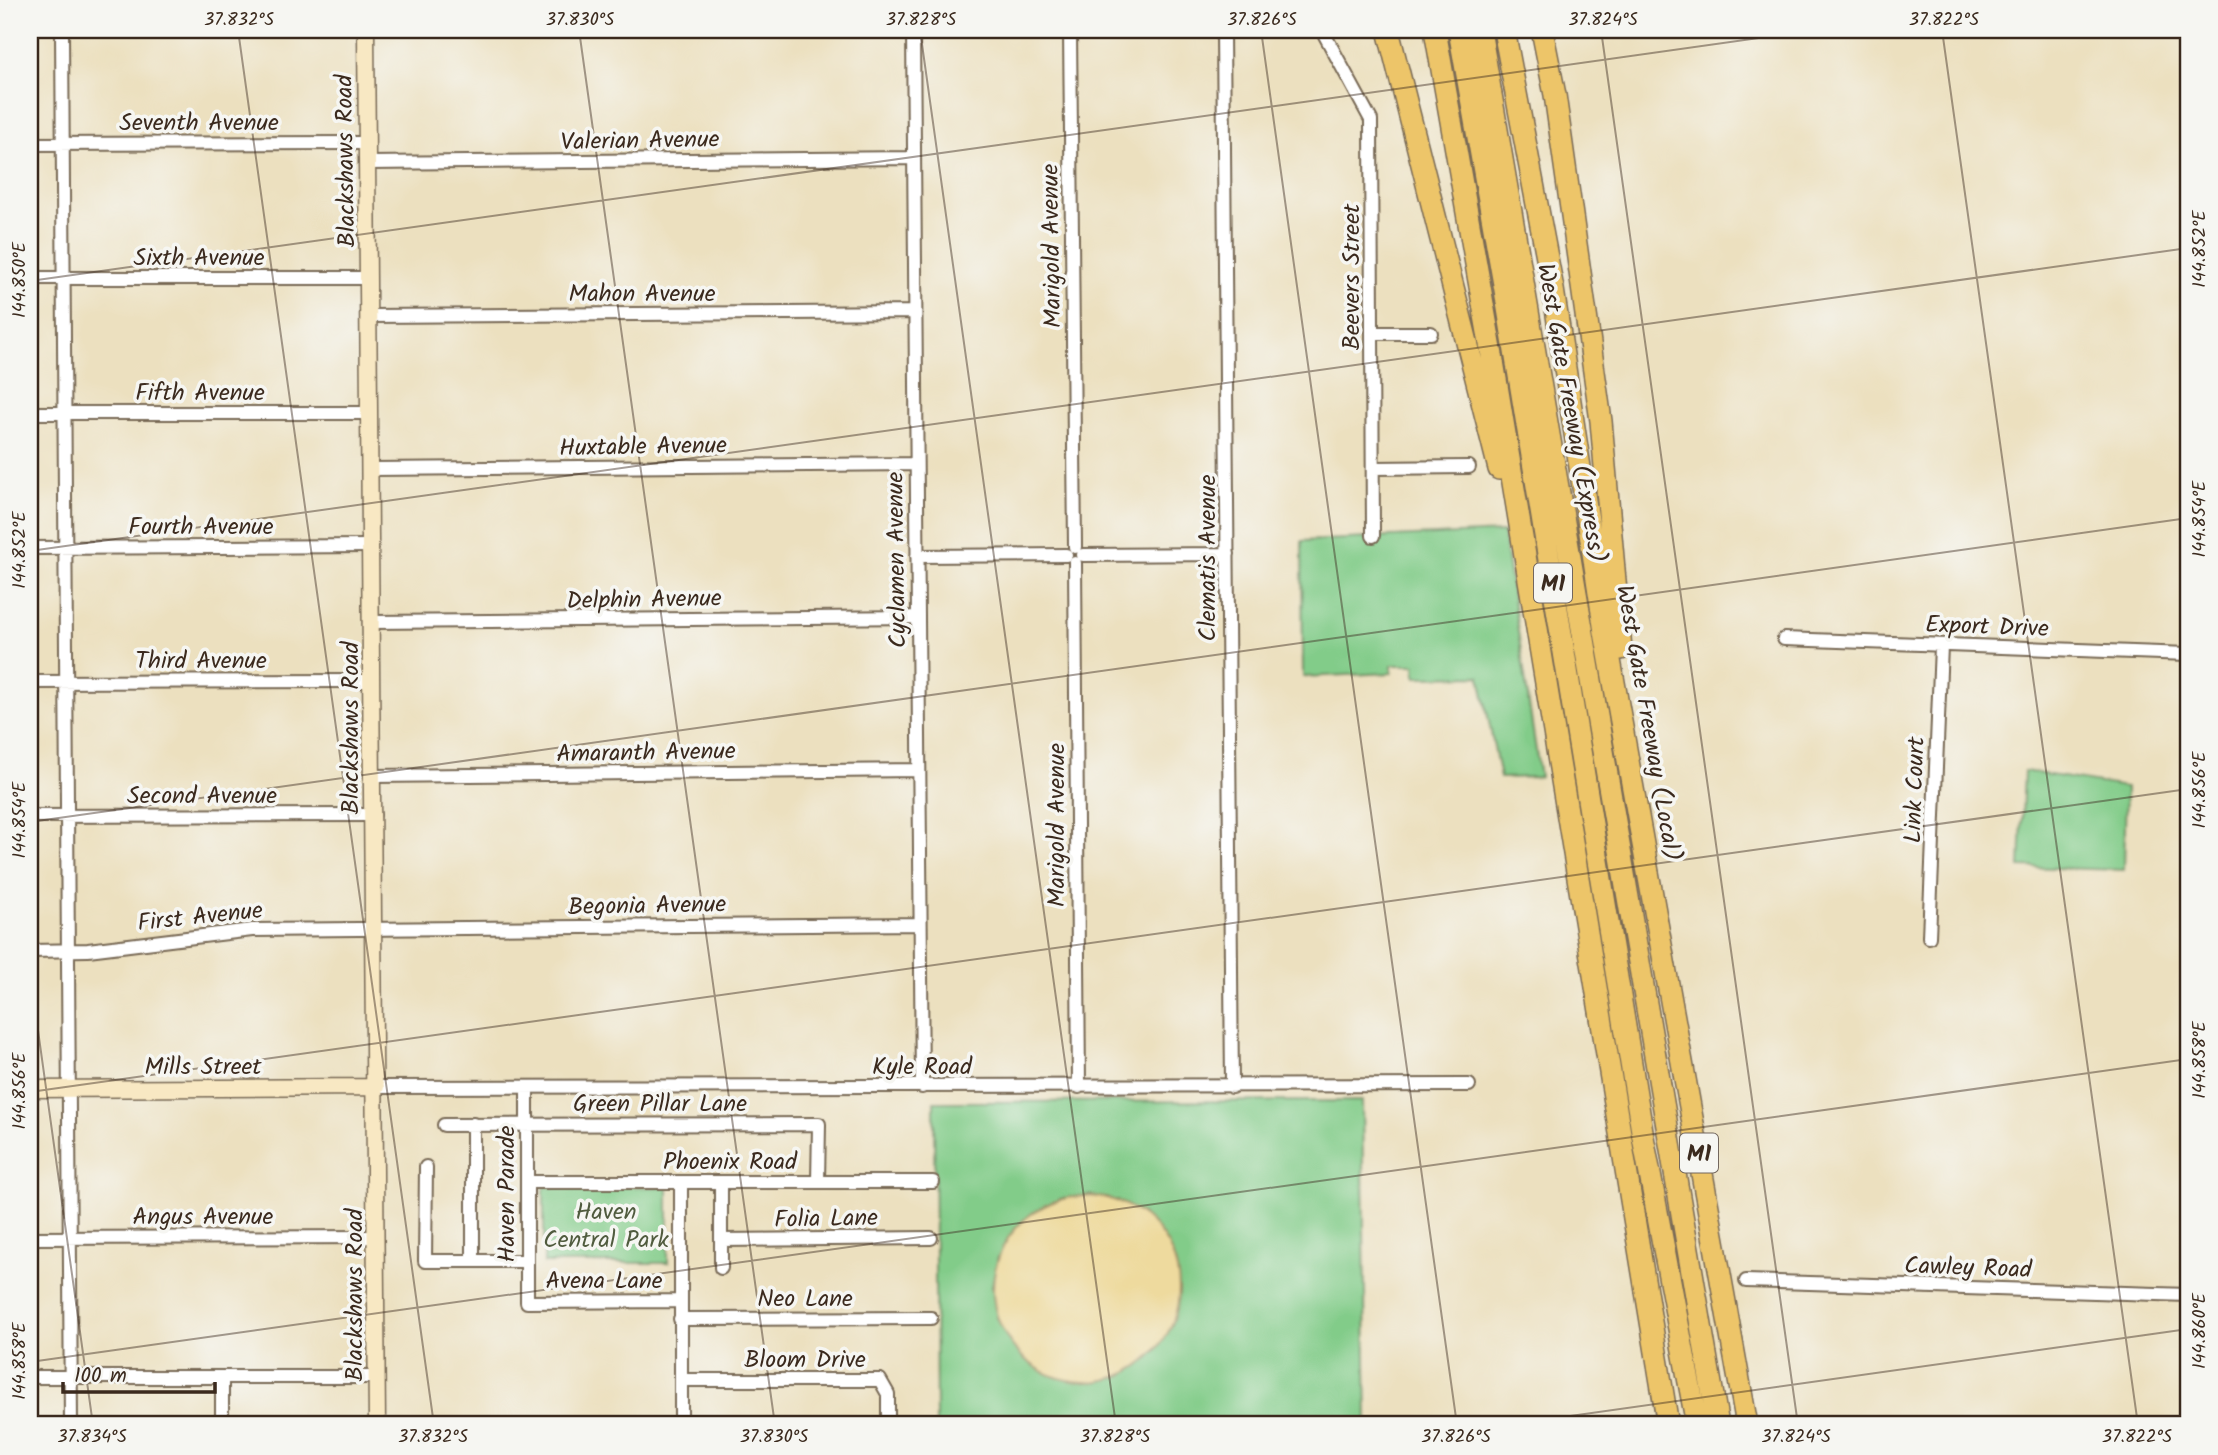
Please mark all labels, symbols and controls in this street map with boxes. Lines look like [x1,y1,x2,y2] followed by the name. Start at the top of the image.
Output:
[204,6,274,35] text: 37.832°S
[546,6,615,35] text: 37.830°S
[886,6,957,35] text: 37.828°S
[1227,6,1297,35] text: 37.826°S
[1568,6,1638,35] text: 37.824°S
[1909,6,1980,35] text: 37.822°S
[325,73,368,248] street label: Blackshaws Road
[119,104,279,143] street label: Seventh Avenue
[560,121,720,162] street label: Valerian Avenue
[1032,163,1073,328] street label: Marigold Avenue
[1333,203,1372,350] street label: Beevers Street
[2186,210,2215,288] text: 144.852°E
[133,239,265,278] street label: Sixth Avenue
[6,242,35,318] text: 144.850°E
[1525,260,1616,566] street label: West Gate Freeway (Express)
[569,275,716,314] street label: Mahon Avenue
[135,374,265,413] street label: Fifth Avenue
[559,427,728,468] street label: Huxtable Avenue
[876,471,919,649] street label: Cyclamen Avenue
[1189,474,1228,641] street label: Clematis Avenue
[2186,480,2215,557] text: 144.854°E
[128,508,274,547] street label: Fourth Avenue
[6,511,35,589] text: 144.852°E
[1534,564,1572,603] road number: M1
[566,580,722,621] street label: Delphin Avenue
[1604,582,1691,865] street label: West Gate Freeway (Local)
[1925,606,2050,649] street label: Export Drive
[332,641,371,814] street label: Blackshaws Road
[135,642,267,681] street label: Third Avenue
[556,732,736,775] street label: Amaranth Avenue
[1894,735,1937,844] street label: Link Court
[1038,743,1077,907] street label: Marigold Avenue
[2186,751,2215,828] text: 144.856°E
[127,777,277,816] street label: Second Avenue
[6,781,35,858] text: 144.854°E
[567,886,727,927] street label: Begonia Avenue
[135,891,265,943] street label: First Avenue
[2186,1021,2215,1099] text: 144.858°E
[144,1048,262,1087] street label: Mills Street
[872,1048,973,1087] street label: Kyle Road
[6,1052,35,1129] text: 144.856°E
[573,1085,747,1124] street label: Green Pillar Lane
[488,1125,527,1262] street label: Haven Parade
[1680,1134,1718,1172] road number: M1
[663,1143,798,1182] street label: Phoenix Road
[543,1193,669,1260] park label: Haven Central Park
[133,1198,274,1237] street label: Angus Avenue
[774,1199,878,1240] street label: Folia Lane
[336,1208,375,1381] street label: Blackshaws Road
[1904,1247,2033,1290] street label: Cawley Road
[545,1262,663,1301] street label: Avena Lane
[757,1280,853,1319] street label: Neo Lane
[2186,1292,2215,1369] text: 144.860°E
[6,1322,35,1400] text: 144.858°E
[744,1341,866,1380] street label: Bloom Drive
[63,1350,215,1394] scale bar
[74,1360,127,1393] text: 100 m
[57,1423,127,1452] text: 37.834°S
[398,1423,468,1452] text: 37.832°S
[740,1423,809,1452] text: 37.830°S
[1080,1423,1151,1452] text: 37.828°S
[1421,1423,1491,1452] text: 37.826°S
[1761,1423,1831,1452] text: 37.824°S
[2102,1423,2173,1452] text: 37.822°S

